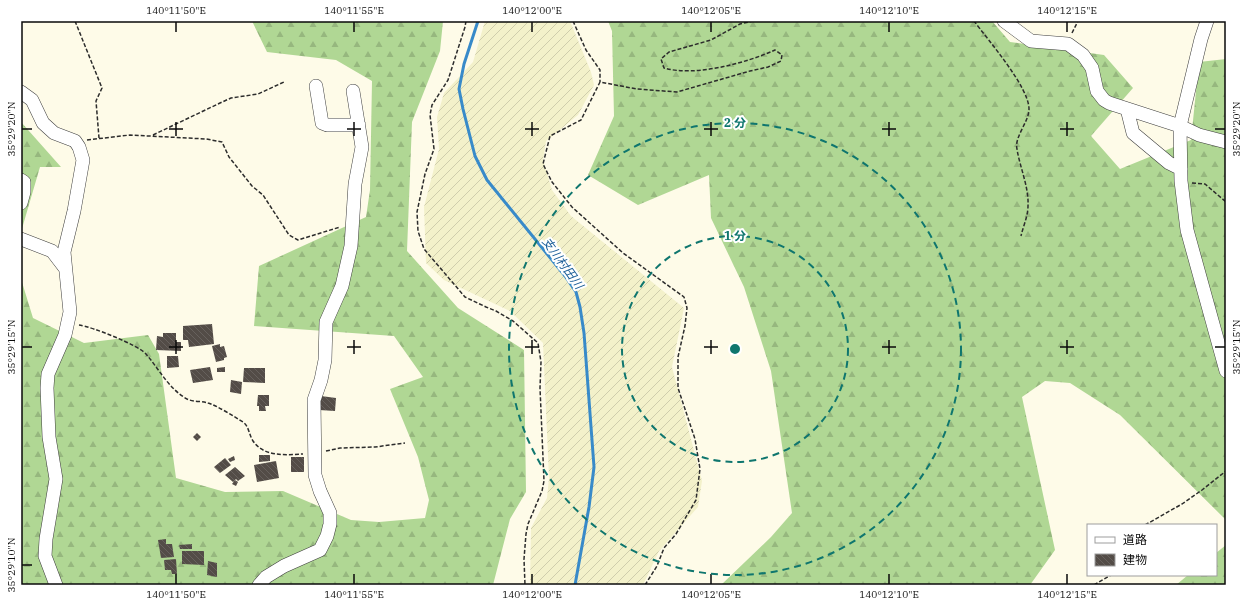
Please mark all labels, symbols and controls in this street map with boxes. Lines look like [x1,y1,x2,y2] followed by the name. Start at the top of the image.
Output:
[146,4,206,17] text: 140°11'50"E
[324,4,384,17] text: 140°11'55"E
[502,4,562,17] text: 140°12'00"E
[681,4,741,17] text: 140°12'05"E
[859,4,919,17] text: 140°12'10"E
[1037,4,1097,17] text: 140°12'15"E
[5,101,18,157] text: 35°29'20"N
[1230,101,1243,157] text: 35°29'20"N
[724,115,746,130] text: 2 分
[724,228,746,243] text: 1 分
[539,234,588,293] water label: 支川村田川
[5,319,18,375] text: 35°29'15"N
[1230,319,1243,375] text: 35°29'15"N
[728,342,742,356] centre of rings
[1087,524,1217,576] legend
[1123,532,1147,547] text: 道路
[5,537,18,593] text: 35°29'10"N
[1123,552,1147,567] text: 建物
[146,588,206,601] text: 140°11'50"E
[324,588,384,601] text: 140°11'55"E
[502,588,562,601] text: 140°12'00"E
[681,588,741,601] text: 140°12'05"E
[859,588,919,601] text: 140°12'10"E
[1037,588,1097,601] text: 140°12'15"E

